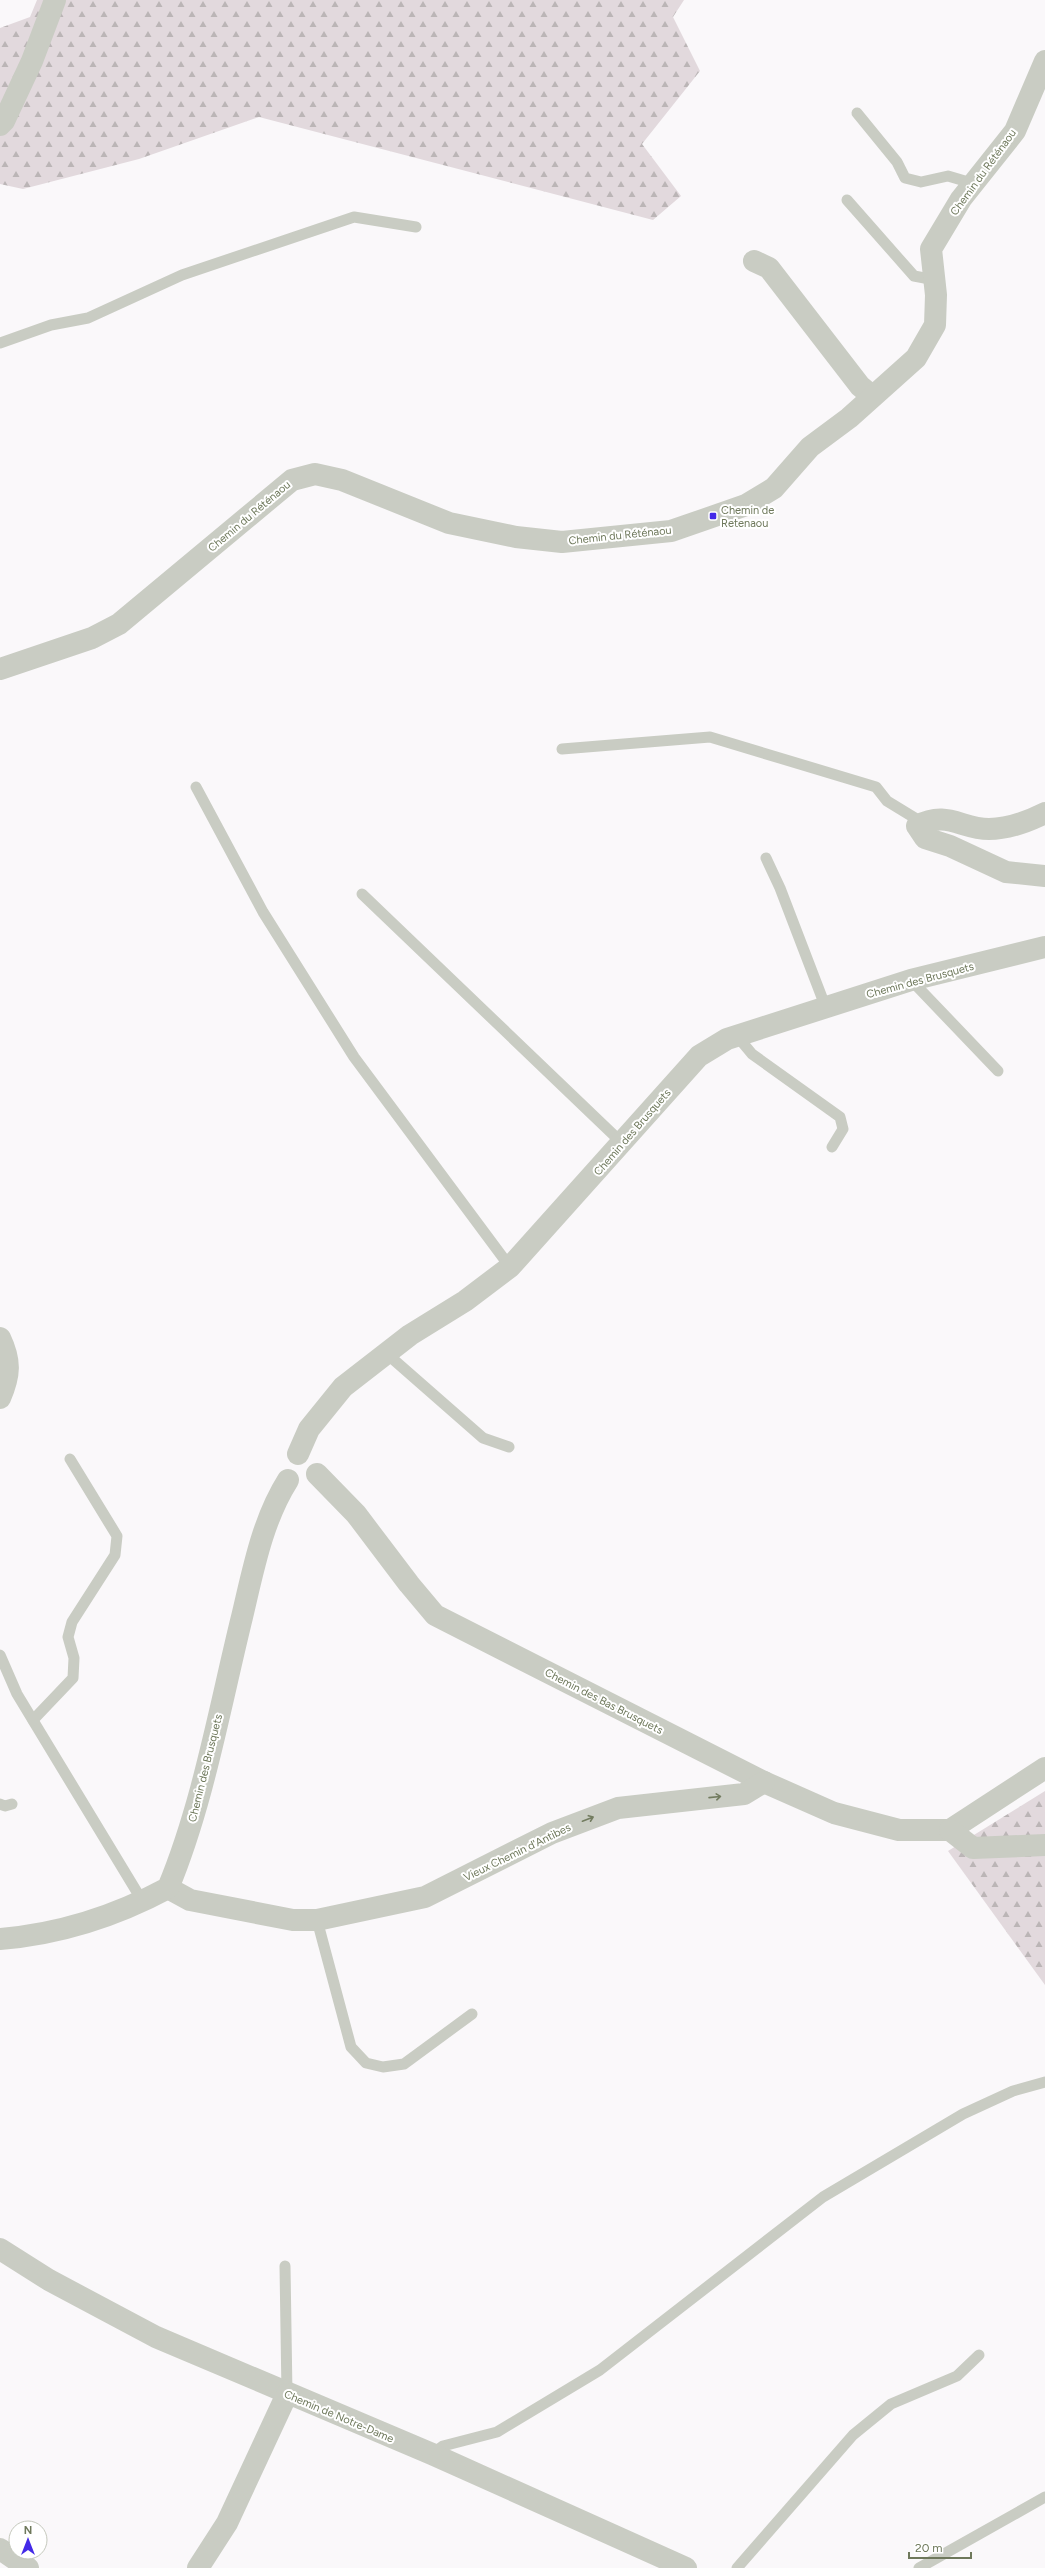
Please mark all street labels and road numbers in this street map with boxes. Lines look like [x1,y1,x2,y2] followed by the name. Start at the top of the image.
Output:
[948,127,1019,218] street label: Chemin du Réténaou
[206,478,293,555] street label: Chemin du Réténaou
[568,524,672,547] street label: Chemin du Réténaou
[865,960,975,1001] street label: Chemin des Brusquets
[591,1086,674,1178] street label: Chemin des Brusquets
[543,1666,665,1737] street label: Chemin des Bas Brusquets
[186,1713,225,1823] street label: Chemin des Brusquets
[462,1821,573,1884] street label: Vieux Chemin d'Antibes
[282,2387,396,2445] street label: Chemin de Notre-Dame

